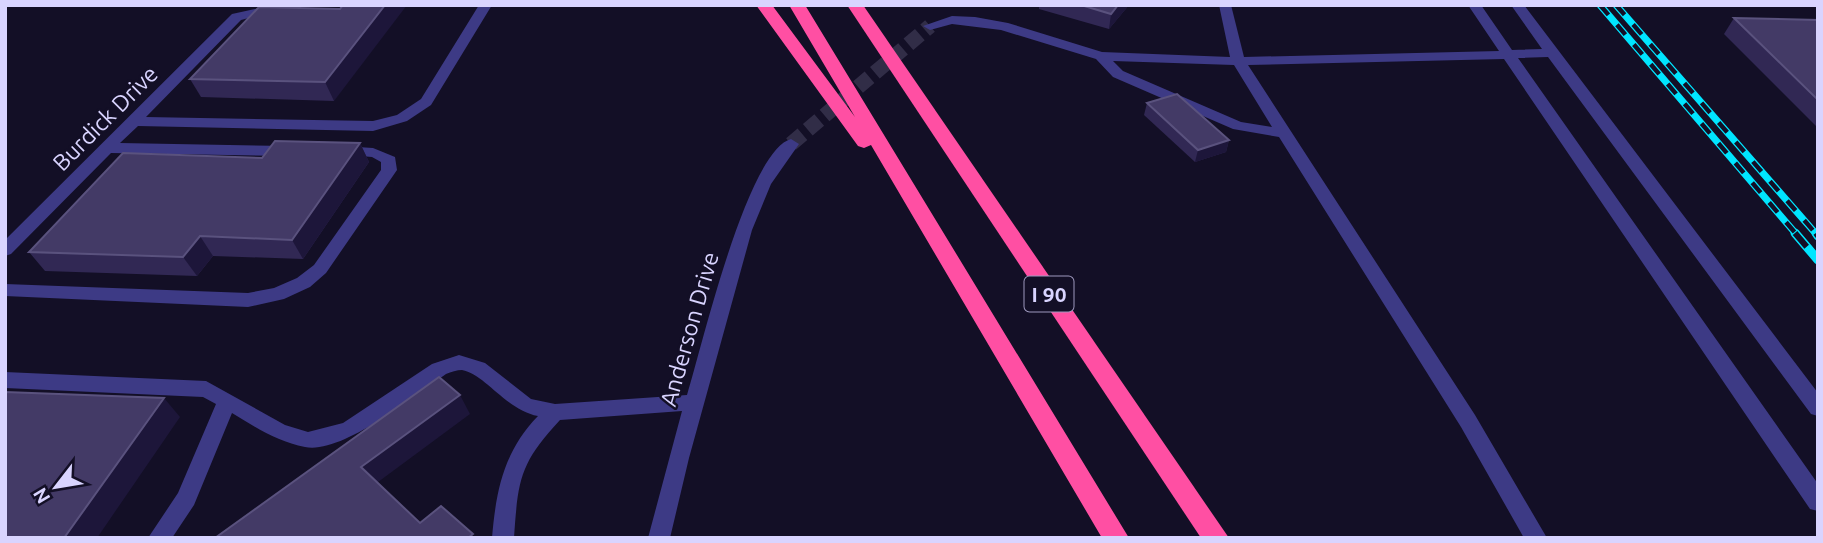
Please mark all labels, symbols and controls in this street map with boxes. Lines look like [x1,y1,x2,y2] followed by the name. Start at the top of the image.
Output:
[48,61,162,175] street label: Burdick Drive
[655,249,723,409] street label: Anderson Drive
[1024,276,1074,312] road number: I 90
[21,452,91,522] north arrow
[28,484,55,508] text: N

